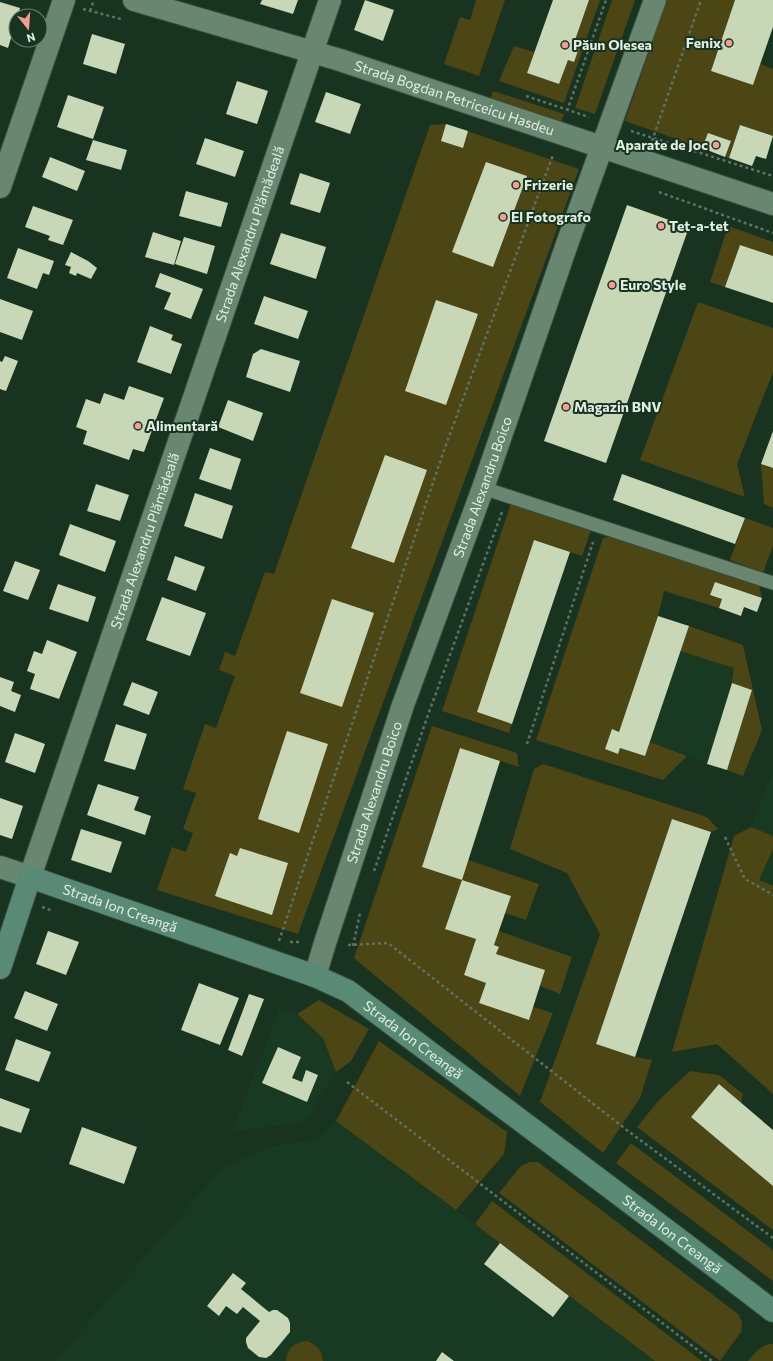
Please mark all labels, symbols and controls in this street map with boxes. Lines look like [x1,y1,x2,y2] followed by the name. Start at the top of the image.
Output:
[8,8,48,48] north arrow
[25,31,37,45] text: N
[686,34,721,51] place label: Fenix
[573,36,652,53] place label: Păun Olesea
[724,38,734,48] marker: Fenix
[560,40,570,50] marker: Păun Olesea
[352,56,557,139] street label: Strada Bogdan Petriceicu Hasdeu
[615,136,708,153] place label: Aparate de Joc
[711,140,721,150] marker: Aparate de Joc
[211,144,287,324] street label: Strada Alexandru Plămădeală
[524,176,573,193] place label: Frizerie
[511,180,521,190] marker: Frizerie
[511,208,591,225] place label: El Fotografo
[498,212,508,222] marker: El Fotografo
[669,217,729,234] place label: Tet-a-tet
[656,221,666,231] marker: Tet-a-tet
[620,276,686,293] place label: Euro Style
[607,280,617,290] marker: Euro Style
[574,398,661,415] place label: Magazin BNV
[561,402,571,412] marker: Magazin BNV
[449,414,515,560] street label: Strada Alexandru Boico
[146,417,218,434] place label: Alimentară
[133,421,143,431] marker: Alimentară
[107,450,183,631] street label: Strada Alexandru Plămădeală
[343,719,405,866] street label: Strada Alexandru Boico
[61,880,180,936] street label: Strada Ion Creangă
[360,997,467,1082] street label: Strada Ion Creangă
[619,1191,725,1277] street label: Strada Ion Creangă

